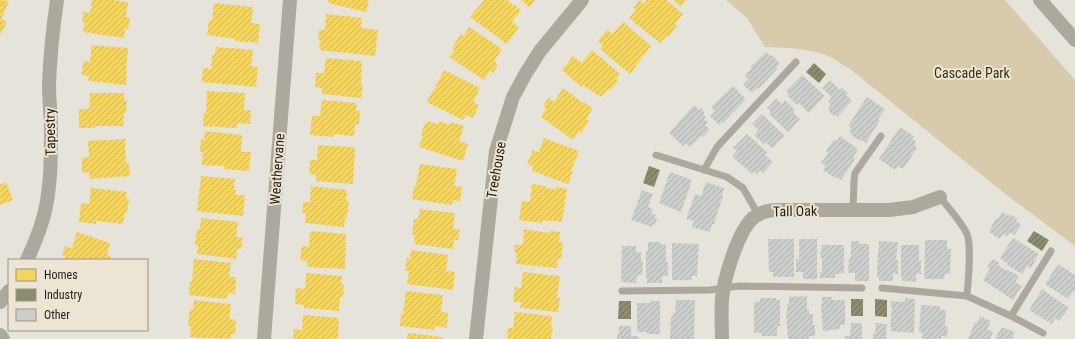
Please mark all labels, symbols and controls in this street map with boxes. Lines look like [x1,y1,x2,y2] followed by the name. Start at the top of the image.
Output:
[934,65,1011,81] park label: Cascade Park
[42,108,58,156] street label: Tapestry
[267,132,288,205] street label: Weathervane
[483,140,509,200] street label: Treehouse
[773,203,818,219] street label: Tall Oak
[8,259,148,331] legend
[44,268,78,282] text: Homes
[44,288,82,302] text: Industry
[44,308,70,322] text: Other

